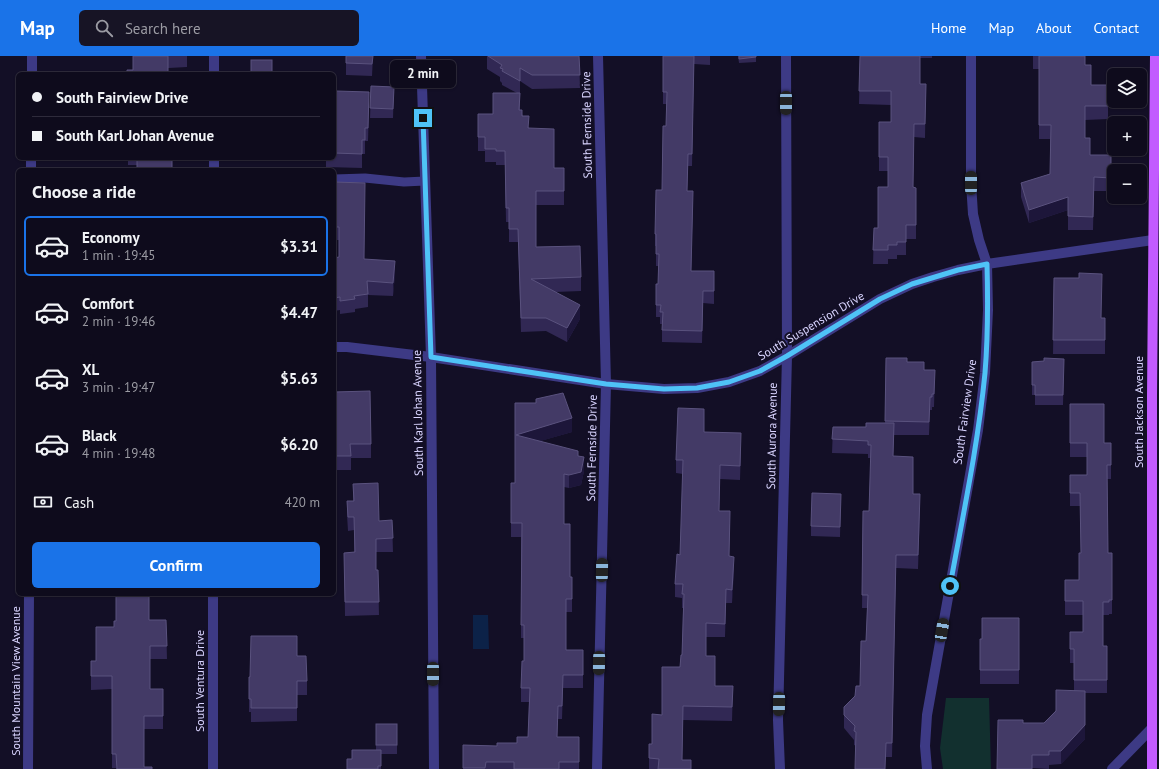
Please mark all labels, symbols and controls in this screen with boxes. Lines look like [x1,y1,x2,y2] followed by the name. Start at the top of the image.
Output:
[79,10,359,46] search box
[20,16,55,40] text: Map
[93,17,115,39] icon: search
[125,19,201,38] text: Search here
[931,19,966,37] text: Home
[988,19,1014,37] text: Map
[1036,19,1072,37] text: About
[1094,19,1139,37] text: Contact
[390,60,456,88] callout: 2 min
[407,65,439,82] text: 2 min
[1107,68,1147,204] map controls
[1107,68,1147,108] button: layers
[578,71,595,179] street label: South Fernside Drive
[56,88,188,107] text: South Fairview Drive
[780,91,792,115] car
[414,109,432,127] route end
[1107,116,1147,156] button: +
[56,126,214,145] text: South Karl Johan Avenue
[1107,164,1147,204] button: −
[965,171,977,195] car
[32,180,136,203] text: Choose a ride
[34,228,70,264] icon: car
[82,228,140,247] text: Economy
[280,237,318,256] text: $3.31
[82,247,155,264] text: 1 min · 19:45
[755,288,867,363] street label: South Suspension Drive
[34,294,70,330] icon: car
[82,294,134,313] text: Comfort
[280,303,318,322] text: $4.47
[82,313,155,330] text: 2 min · 19:46
[409,350,426,476] street label: South Karl Johan Avenue
[1131,356,1146,468] street label: South Jackson Avenue
[950,358,979,466] street label: South Fairview Drive
[34,360,70,396] icon: car
[82,360,99,379] text: XL
[280,369,318,388] text: $5.63
[82,379,155,396] text: 3 min · 19:47
[763,382,780,490] street label: South Aurora Avenue
[583,394,600,502] street label: South Fernside Drive
[34,426,70,462] icon: car
[82,426,117,445] text: Black
[280,435,318,454] text: $6.20
[82,445,155,462] text: 4 min · 19:48
[32,491,54,513] icon: cash
[64,493,94,512] text: Cash
[285,494,320,511] text: 420 m
[32,542,320,588] button: Confirm
[596,558,608,582] car
[941,577,959,595] route start
[8,606,23,756] street label: South Mountain View Avenue
[934,617,950,643] car
[192,630,207,732] street label: South Ventura Drive
[593,651,605,675] car
[427,662,439,686] car
[773,692,785,716] car

